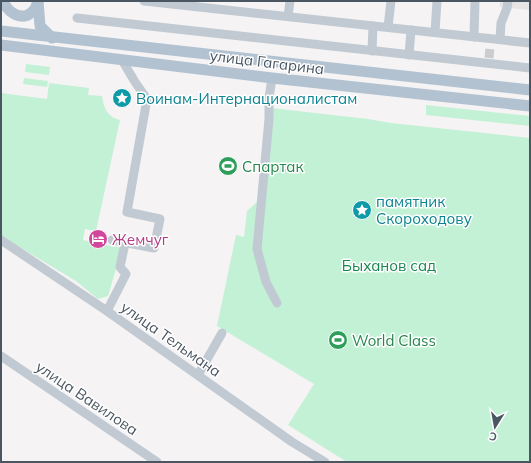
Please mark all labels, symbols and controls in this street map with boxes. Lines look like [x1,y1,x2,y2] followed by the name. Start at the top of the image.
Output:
[209,46,325,78] street label: улица Гагарина
[111,87,133,109] place icon: Воинам-Интернационалистам
[136,89,357,108] place label: Воинам-Интернационалистам
[217,155,239,177] sports icon: Спартак
[242,157,304,176] place label: Спартак
[376,192,472,228] place label: памятник Скороходову
[351,199,373,221] place icon: памятник Скороходову
[87,228,109,250] hotel icon: Жемчуг
[112,230,169,249] place label: Жемчуг
[342,256,436,275] park label: Быханов сад
[117,297,225,381] street label: улица Тельмана
[327,329,349,351] sports icon: World Class
[352,331,436,350] place label: World Class
[32,357,142,439] street label: улица Вавилова
[475,407,515,447] north arrow
[488,429,498,444] text: С

